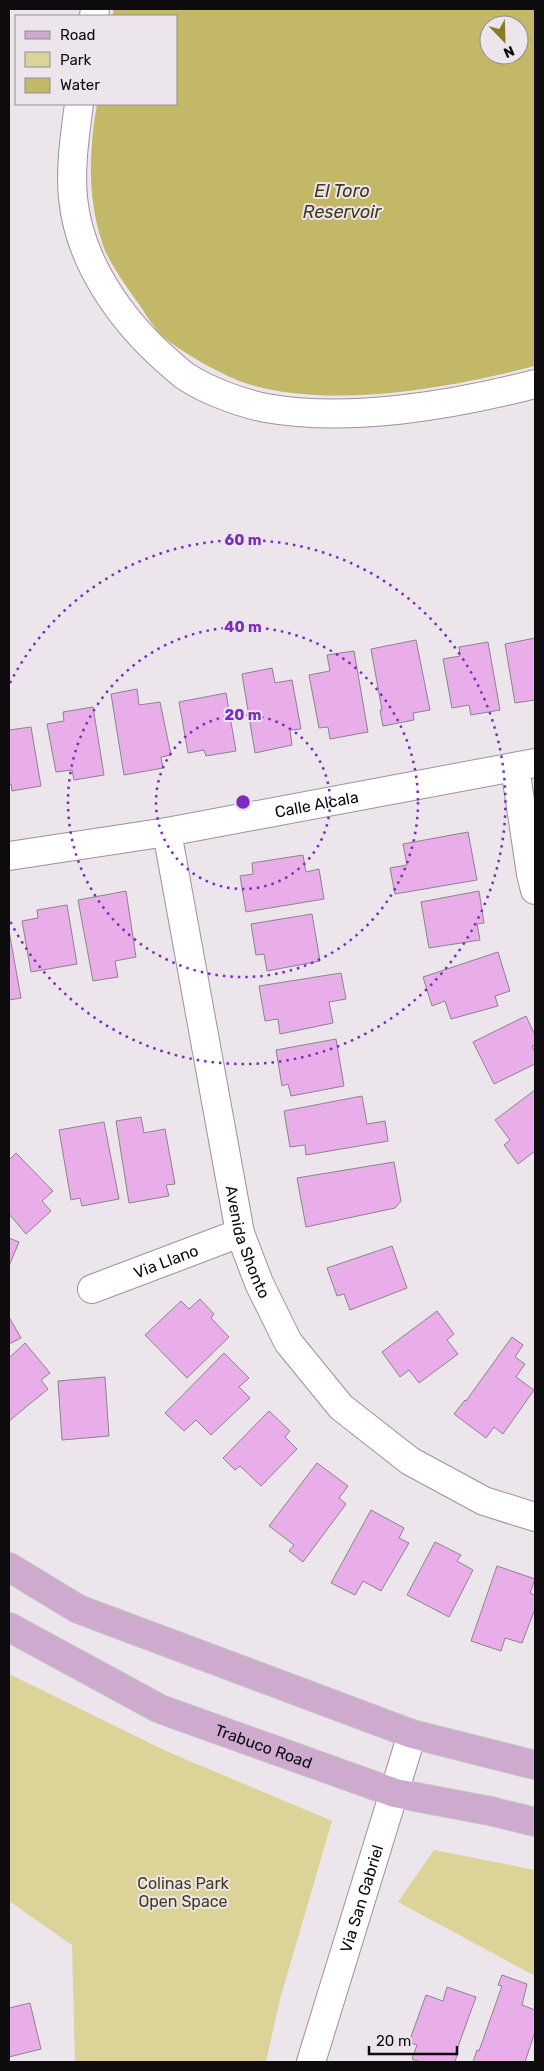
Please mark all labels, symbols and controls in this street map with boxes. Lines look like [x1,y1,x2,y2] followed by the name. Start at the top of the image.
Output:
[15,15,178,105] legend
[479,15,529,65] north arrow
[60,26,96,44] text: Road
[501,42,517,61] text: N
[60,51,91,69] text: Park
[60,76,100,94] text: Water
[303,180,383,223] water label: El Toro Reservoir
[225,531,261,549] text: 60 m
[224,618,262,636] text: 40 m
[225,706,261,724] text: 20 m
[273,787,360,821] street label: Calle Alcala
[234,793,252,811] centre of rings
[222,1184,274,1301] street label: Avenida Shonto
[131,1240,201,1282] street label: Via Llano
[213,1720,315,1772] street label: Trabuco Road
[336,1842,387,1955] street label: Via San Gabriel
[137,1874,229,1911] park label: Colinas Park Open Space
[369,2024,456,2056] scale bar
[376,2032,411,2050] text: 20 m

